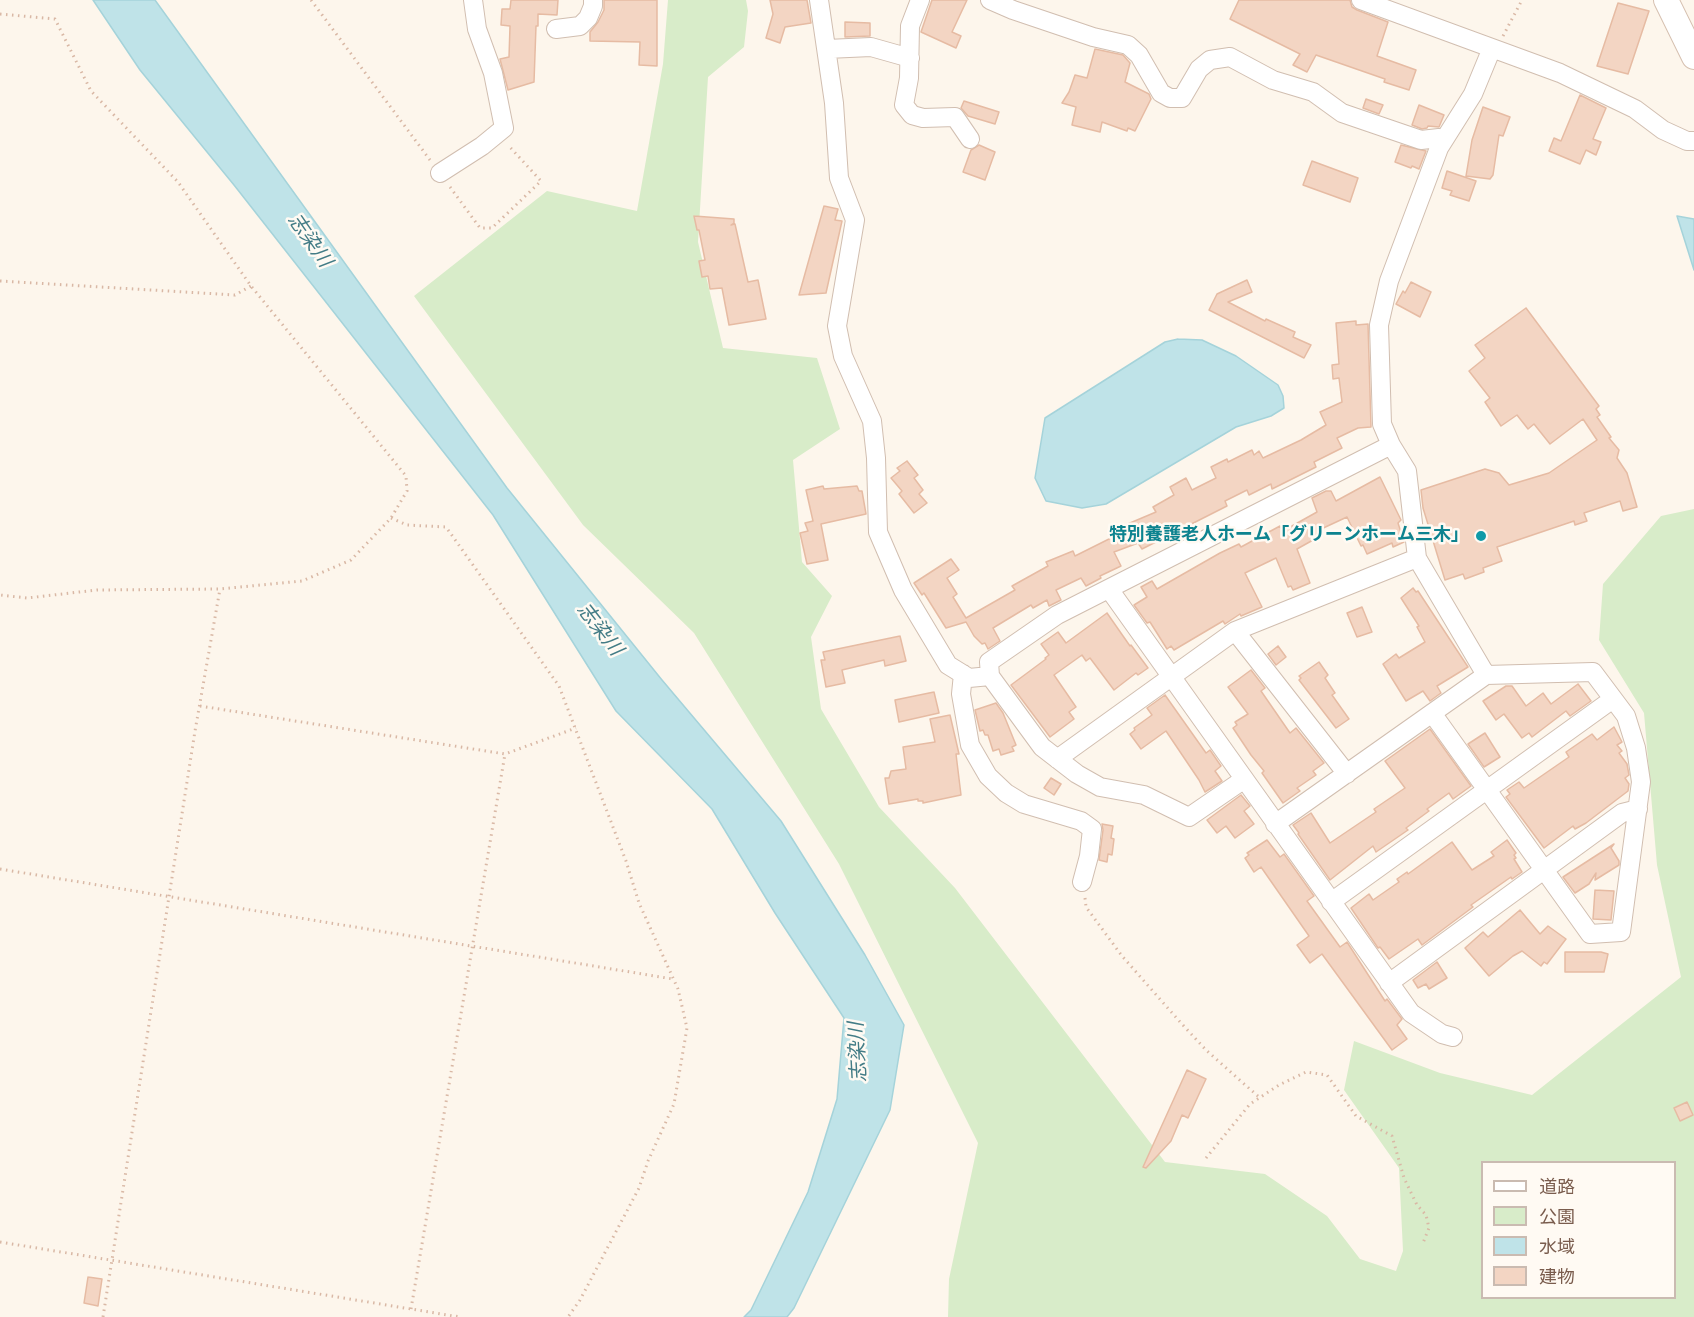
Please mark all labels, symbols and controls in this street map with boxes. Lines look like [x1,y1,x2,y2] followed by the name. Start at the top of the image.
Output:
[282,210,336,272] water label: 志染川
[1109,525,1469,547] place label: 特別養護老人ホーム「グリーンホーム三木」
[1474,529,1488,543] marker: 特別養護老人ホーム「グリーンホーム三木」
[571,599,627,661] water label: 志染川
[845,1021,873,1083] water label: 志染川
[1481,1161,1676,1299] legend
[1539,1173,1575,1200] text: 道路
[1539,1203,1575,1230] text: 公園
[1539,1233,1575,1260] text: 水域
[1539,1263,1575,1290] text: 建物

